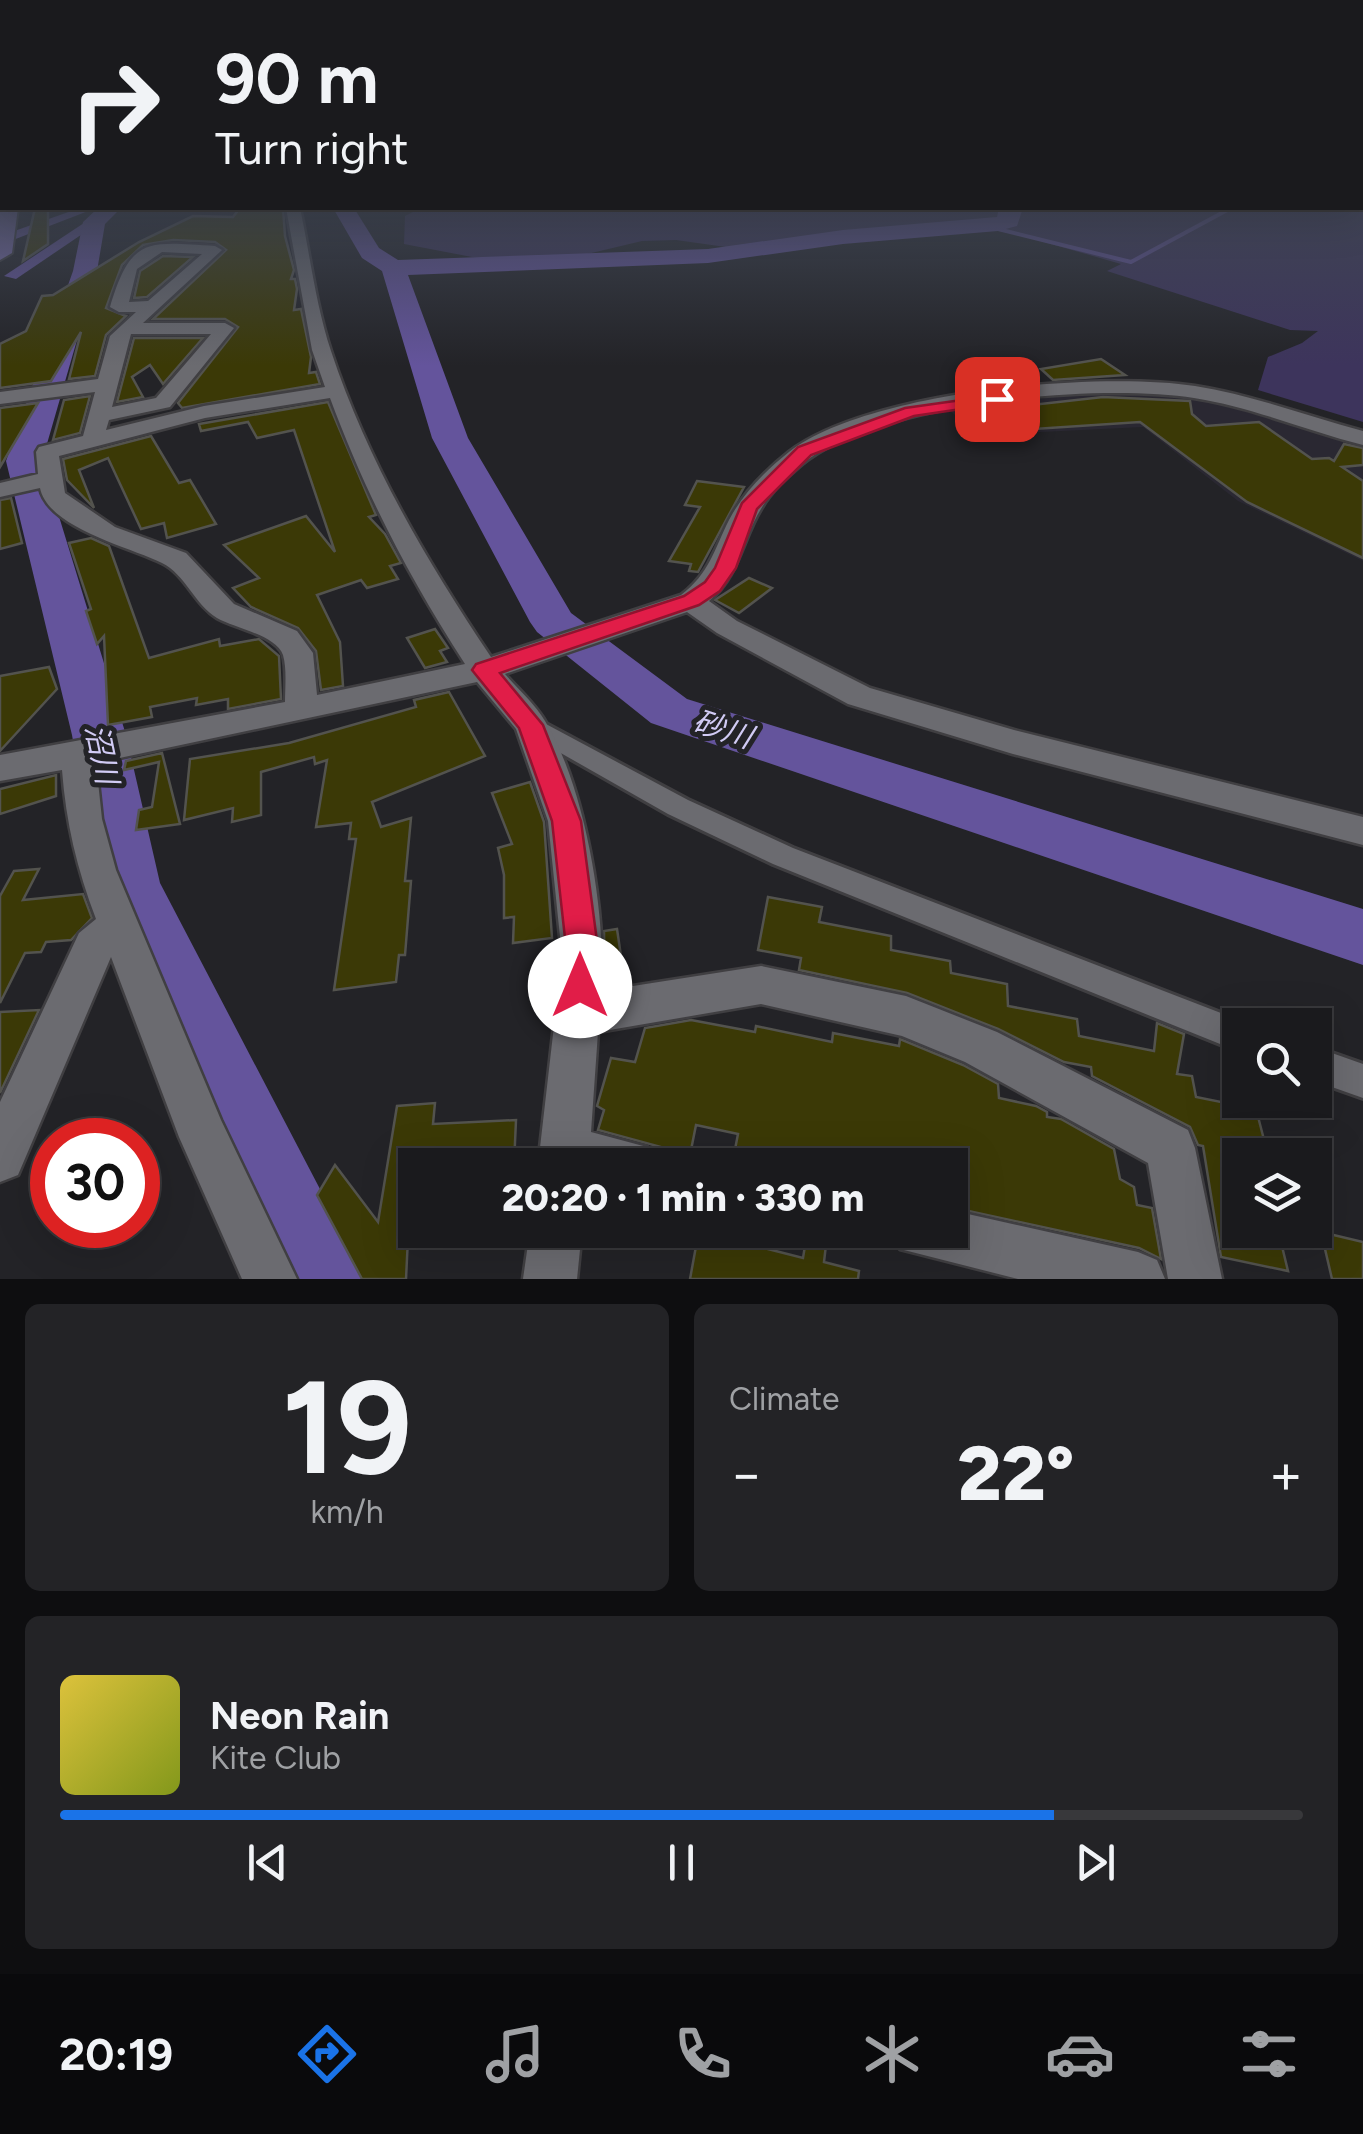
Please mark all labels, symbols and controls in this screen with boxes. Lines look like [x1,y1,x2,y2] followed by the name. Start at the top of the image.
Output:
[215,36,379,121] text: 90 m
[50,40,180,170] icon: right
[215,121,408,175] text: Turn right
[955,357,1040,442] pin
[970,372,1025,427] icon: arrive
[689,702,760,757] water label: 砂川
[78,721,127,790] water label: 沼川
[528,934,632,1038] position arrow
[1222,1008,1332,1248] map controls
[1222,1008,1332,1118] button: search
[30,1118,160,1248] speed limit sign: 30
[1222,1138,1332,1248] button: layers
[502,1175,864,1221] text: 20:20 · 1 min · 330 m
[282,1350,412,1506] text: 19
[729,1380,840,1418] text: Climate
[958,1429,1074,1519] text: 22°
[729,1441,763,1507] text: −
[1269,1441,1303,1507] text: +
[310,1493,384,1531] text: km/h
[210,1693,389,1739] text: Neon Rain
[210,1739,341,1777] text: Kite Club
[240,1835,295,1890] icon: previous
[654,1835,709,1890] icon: pause
[1068,1835,1123,1890] icon: next
[292,2019,362,2089] icon: directions
[480,2019,550,2089] icon: music
[668,2019,738,2089] icon: phone
[857,2019,927,2089] icon: climate
[1045,2019,1115,2089] icon: car
[1234,2019,1304,2089] icon: filters
[59,2027,173,2081] text: 20:19

